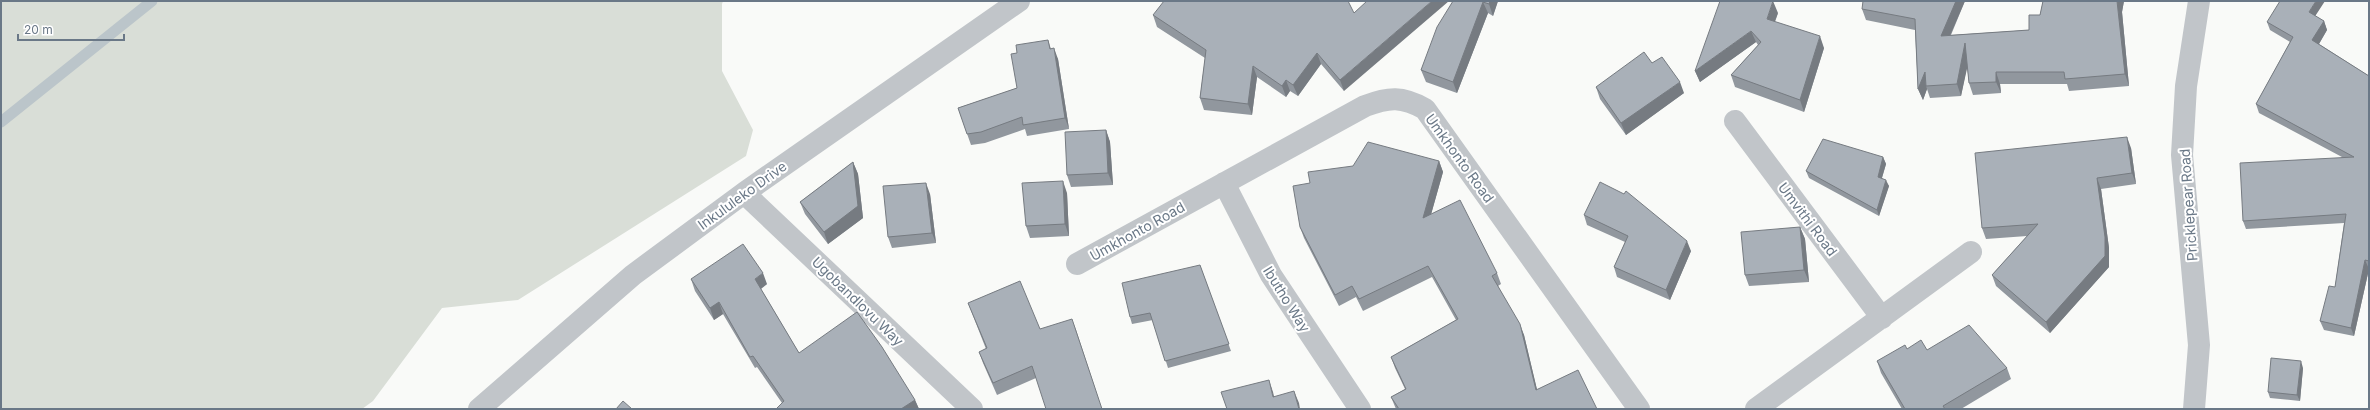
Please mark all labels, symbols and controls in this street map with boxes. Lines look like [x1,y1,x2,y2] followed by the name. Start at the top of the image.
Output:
[18,16,124,42] scale bar
[24,22,53,37] text: 20 m
[1422,110,1498,206] street label: Umkhonto Road
[2176,148,2200,262] street label: Pricklepear Road
[694,157,790,233] street label: Inkululeko Drive
[1775,179,1841,259] street label: Umvithi Road
[1087,198,1187,264] street label: Umkhonto Road
[809,253,908,349] street label: Ugobandlovu Way
[1260,263,1314,335] street label: Ibutho Way

